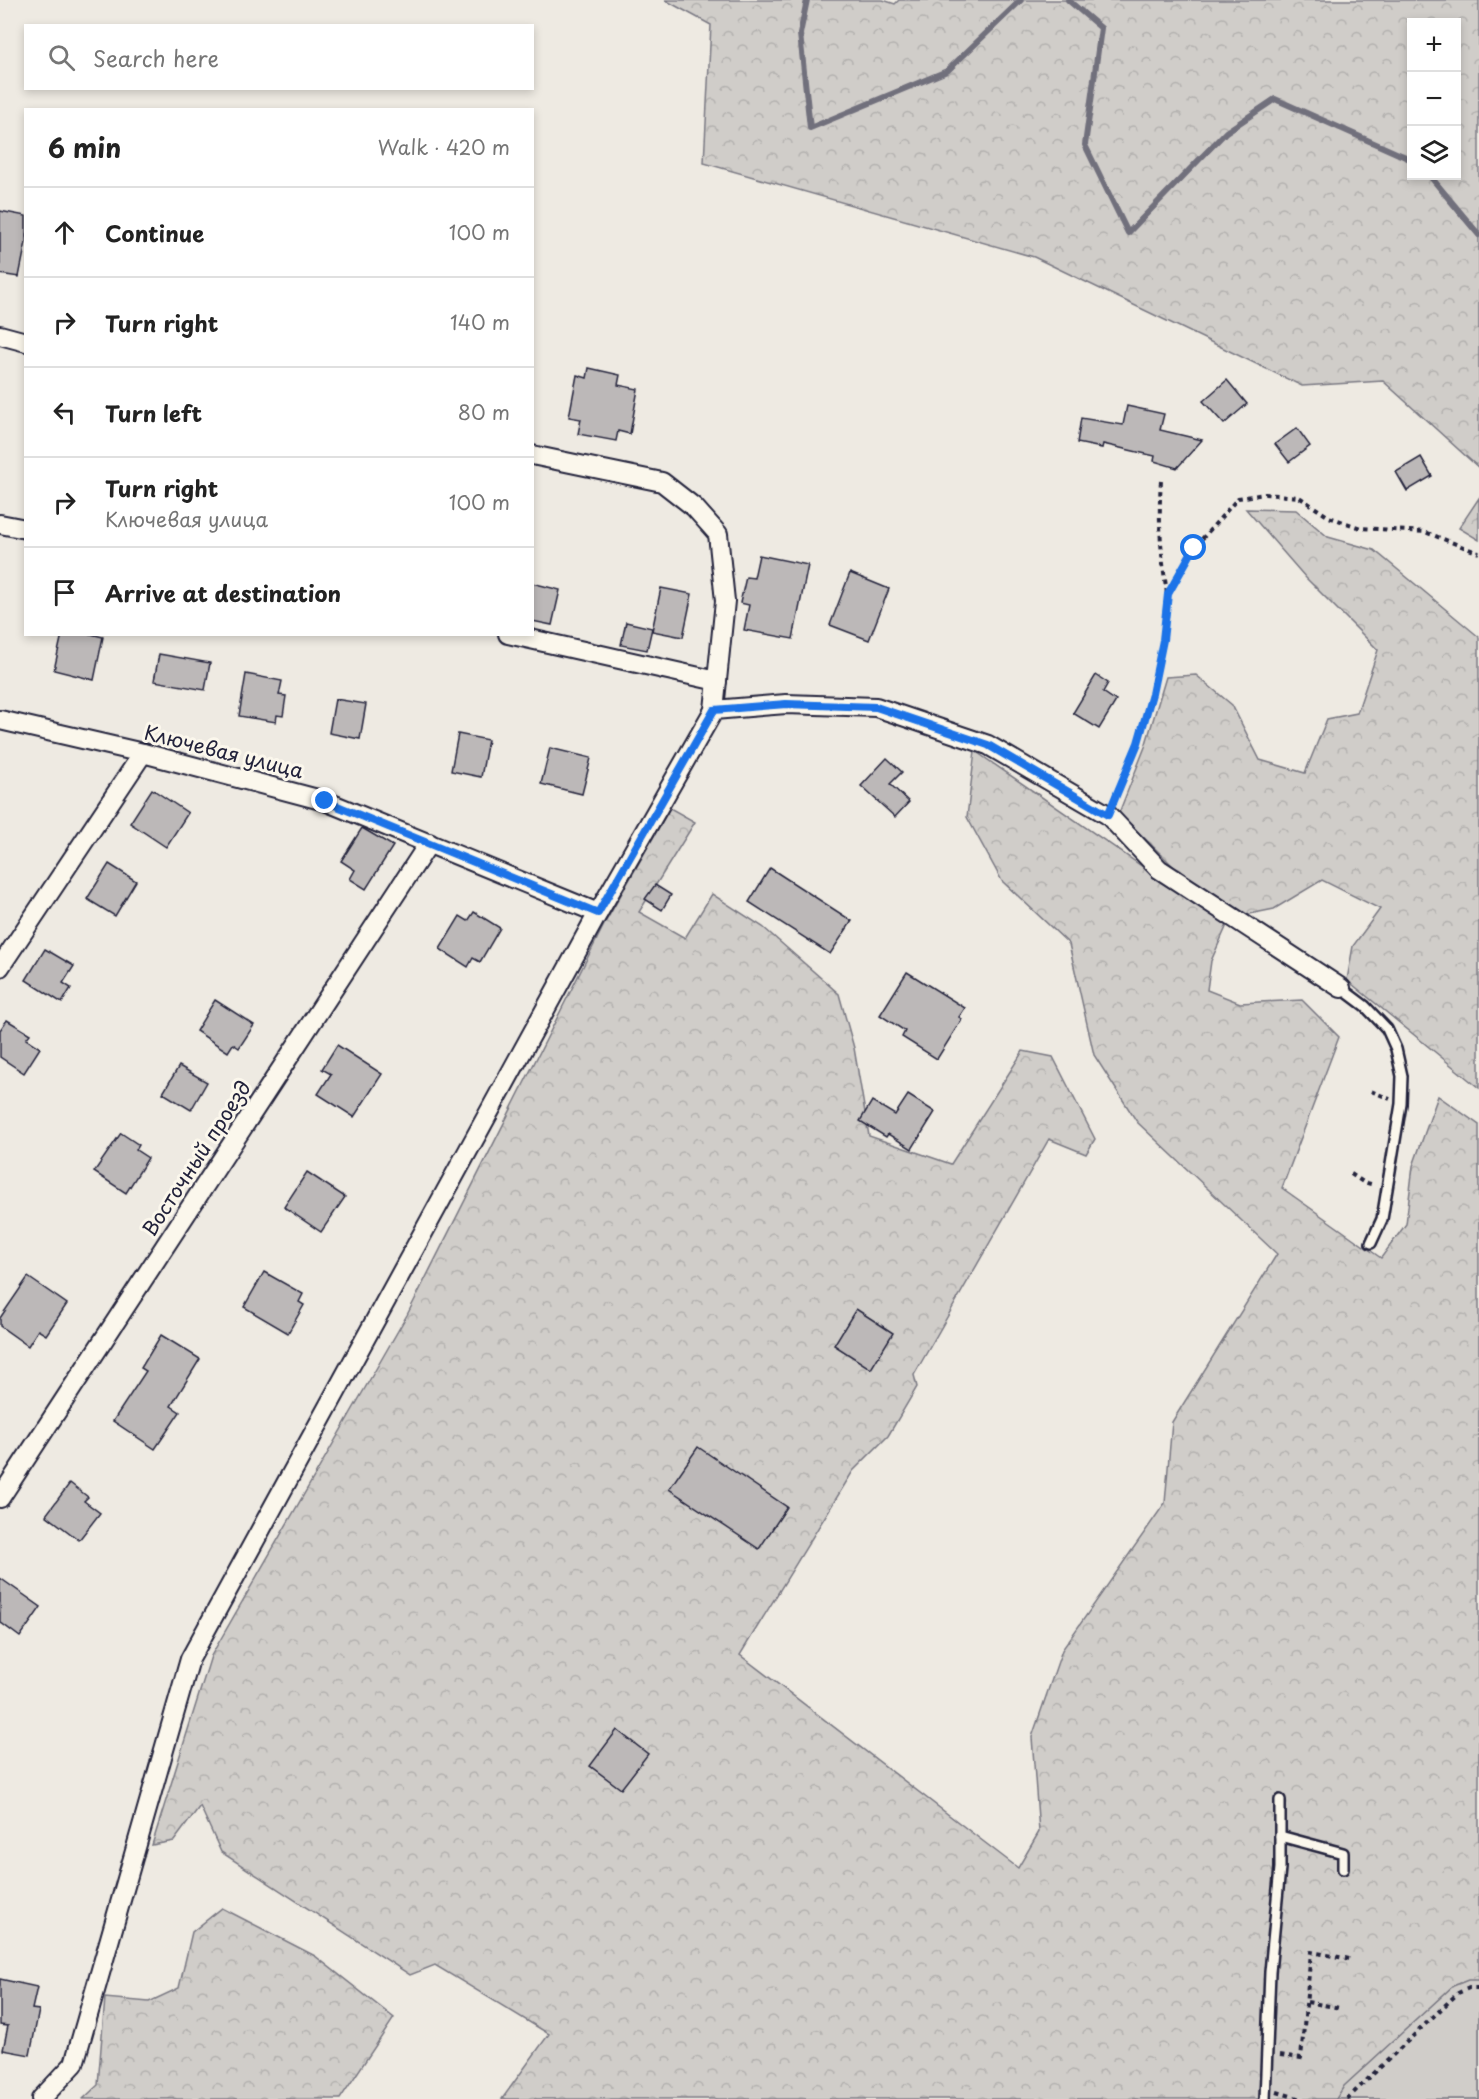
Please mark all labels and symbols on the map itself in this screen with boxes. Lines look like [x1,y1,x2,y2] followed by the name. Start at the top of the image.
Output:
[1180,534,1206,560] route start
[141,717,307,785] street label: Ключевая улица
[311,787,337,813] route end
[134,1074,258,1242] street label: Восточный проезд

